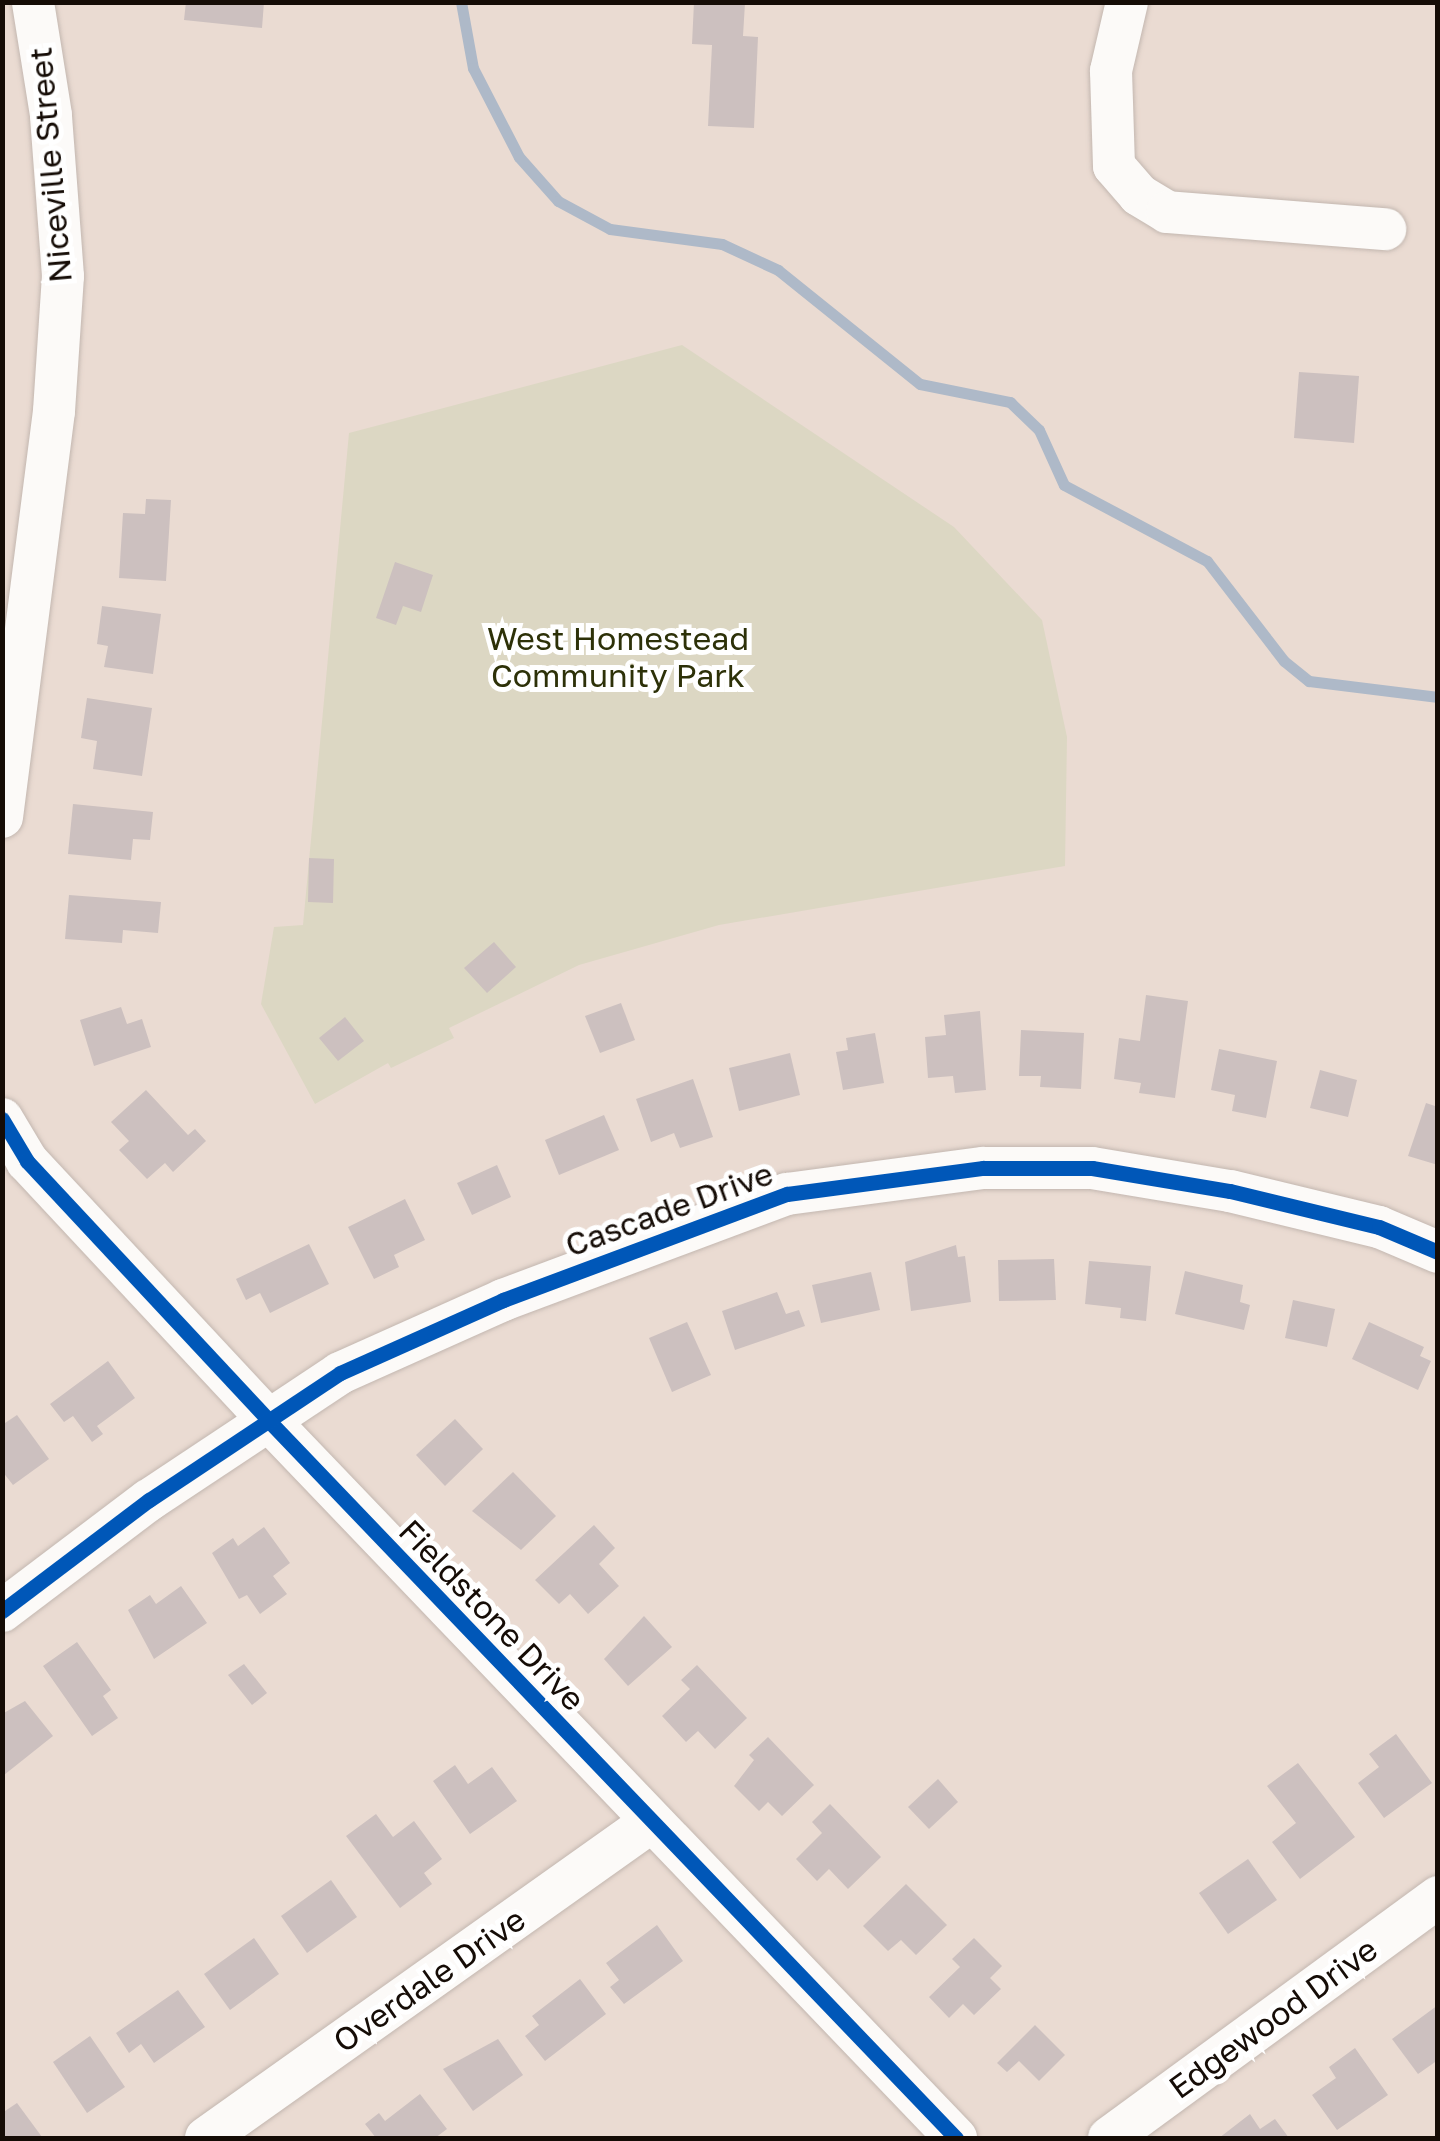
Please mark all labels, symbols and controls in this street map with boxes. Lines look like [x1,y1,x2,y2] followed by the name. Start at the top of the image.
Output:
[21,46,79,284] street label: Niceville Street
[487,620,749,695] park label: West Homestead Community Park
[560,1154,778,1264] street label: Cascade Drive
[391,1512,593,1718] street label: Fieldstone Drive
[326,1900,532,2060] street label: Overdale Drive
[1161,1930,1385,2106] street label: Edgewood Drive

